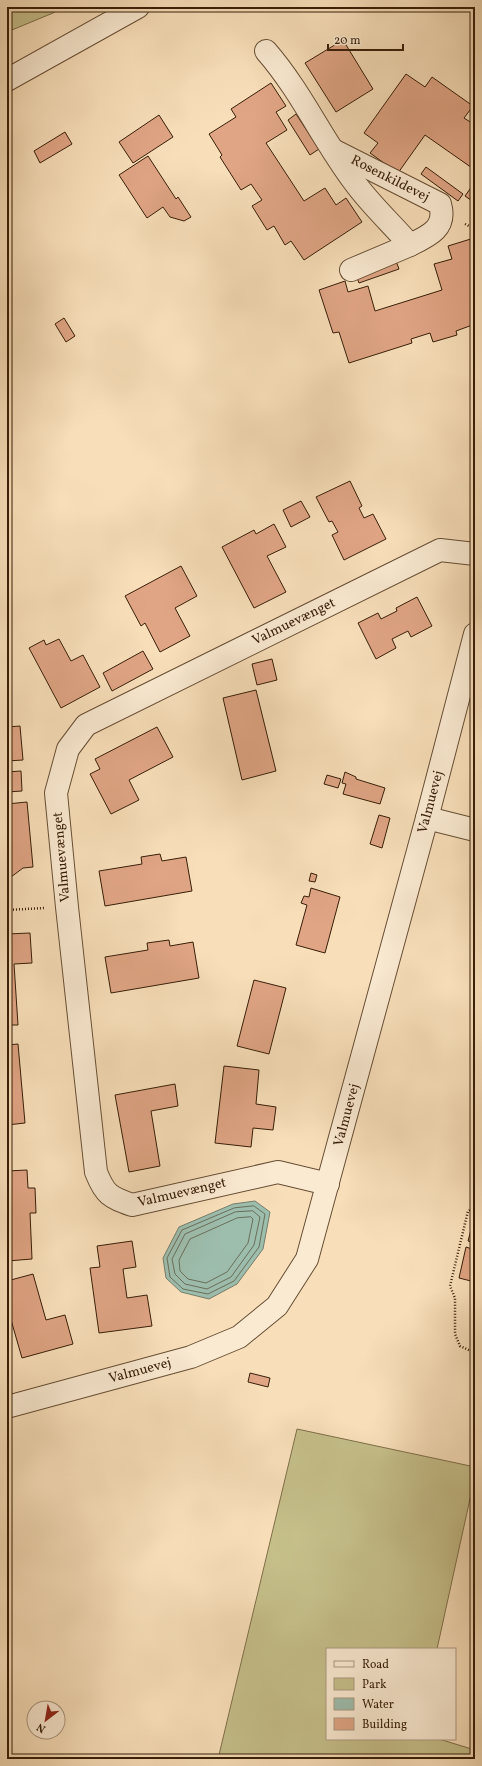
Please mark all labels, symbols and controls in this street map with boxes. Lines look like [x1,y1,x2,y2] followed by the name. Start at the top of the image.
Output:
[328,26,403,52] scale bar
[334,33,361,49] text: 20 m
[347,151,433,207] street label: Rosenkildevej
[249,594,339,650] street label: Valmuevænget
[414,769,448,835] street label: Valmuevej
[49,811,75,903] street label: Valmuevænget
[330,1082,364,1148] street label: Valmuevej
[136,1174,228,1212] street label: Valmuevænget
[107,1354,173,1388] street label: Valmuevej
[326,1648,456,1740] legend
[362,1657,389,1673] text: Road
[362,1677,387,1693] text: Park
[362,1697,394,1713] text: Water
[26,1700,66,1740] north arrow
[362,1717,407,1733] text: Building
[34,1719,49,1736] text: N

